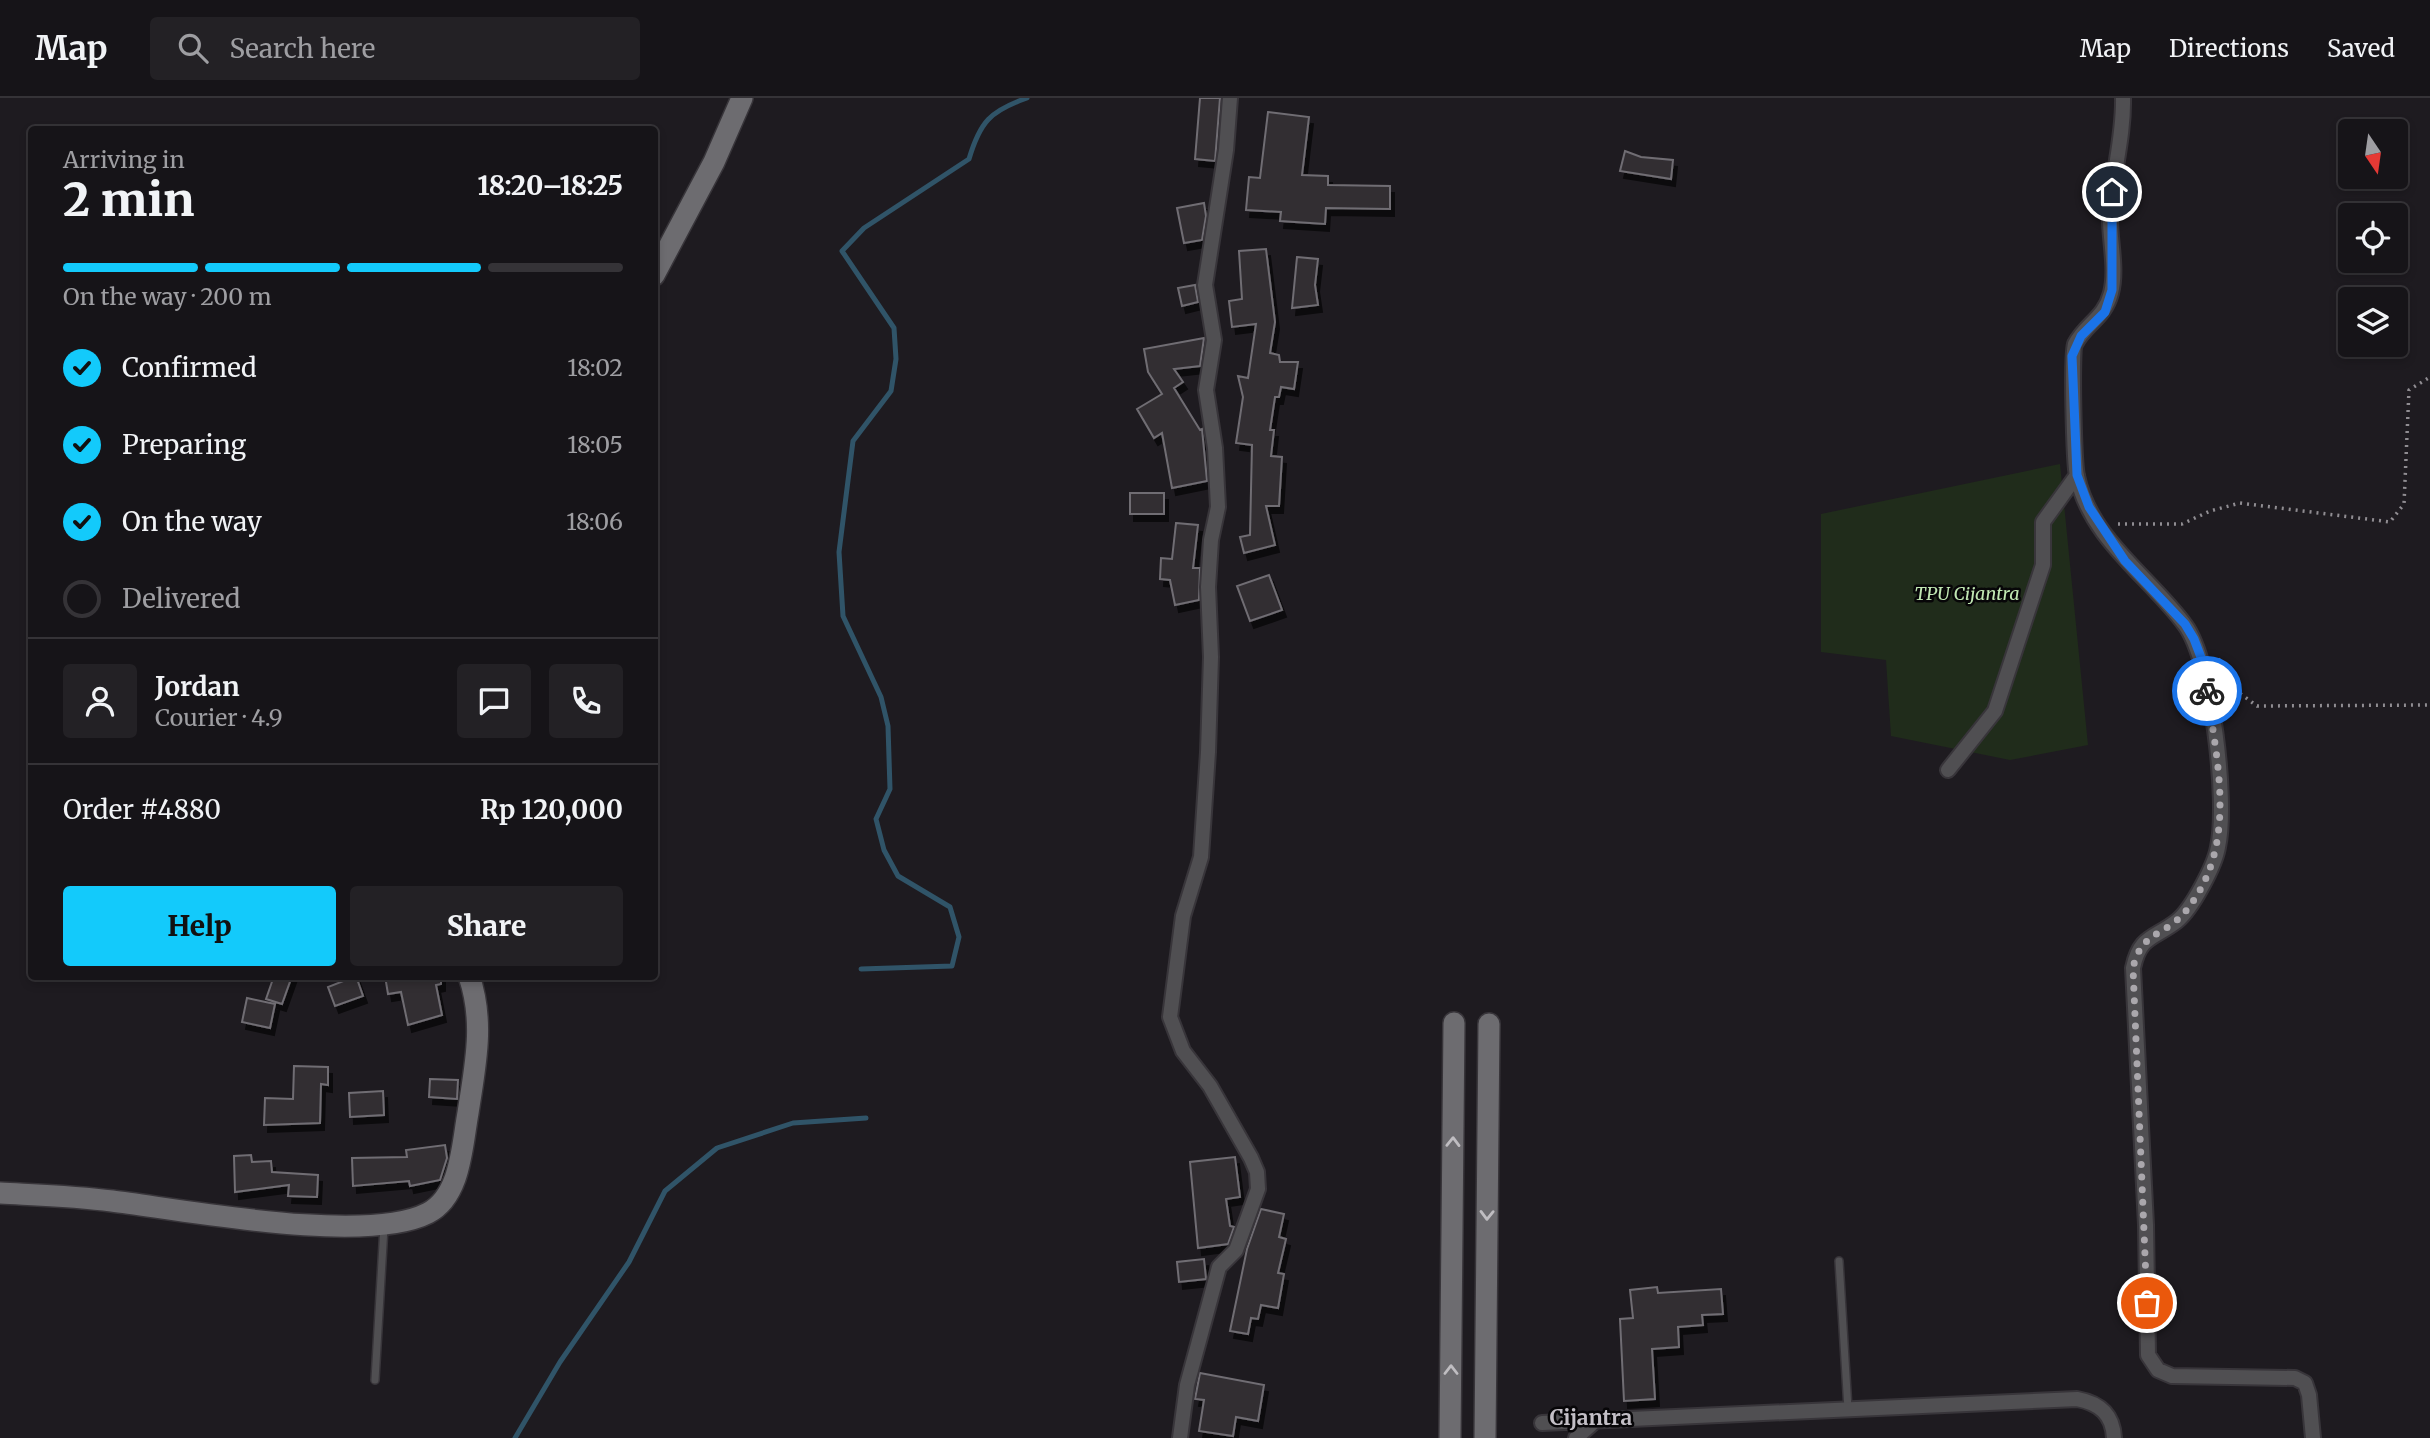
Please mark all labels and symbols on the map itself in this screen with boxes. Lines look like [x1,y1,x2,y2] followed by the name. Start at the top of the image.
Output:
[2338,119,2408,189] north arrow
[2082,162,2142,222] pin
[1915,582,2019,605] park label: TPU Cijantra
[2172,656,2242,726] courier
[1445,1137,1461,1147] one-way arrow
[1479,1210,1495,1221] one-way arrow
[2117,1273,2177,1333] pin
[1443,1364,1459,1375] one-way arrow
[1550,1404,1633,1431] district label: Cijantra

